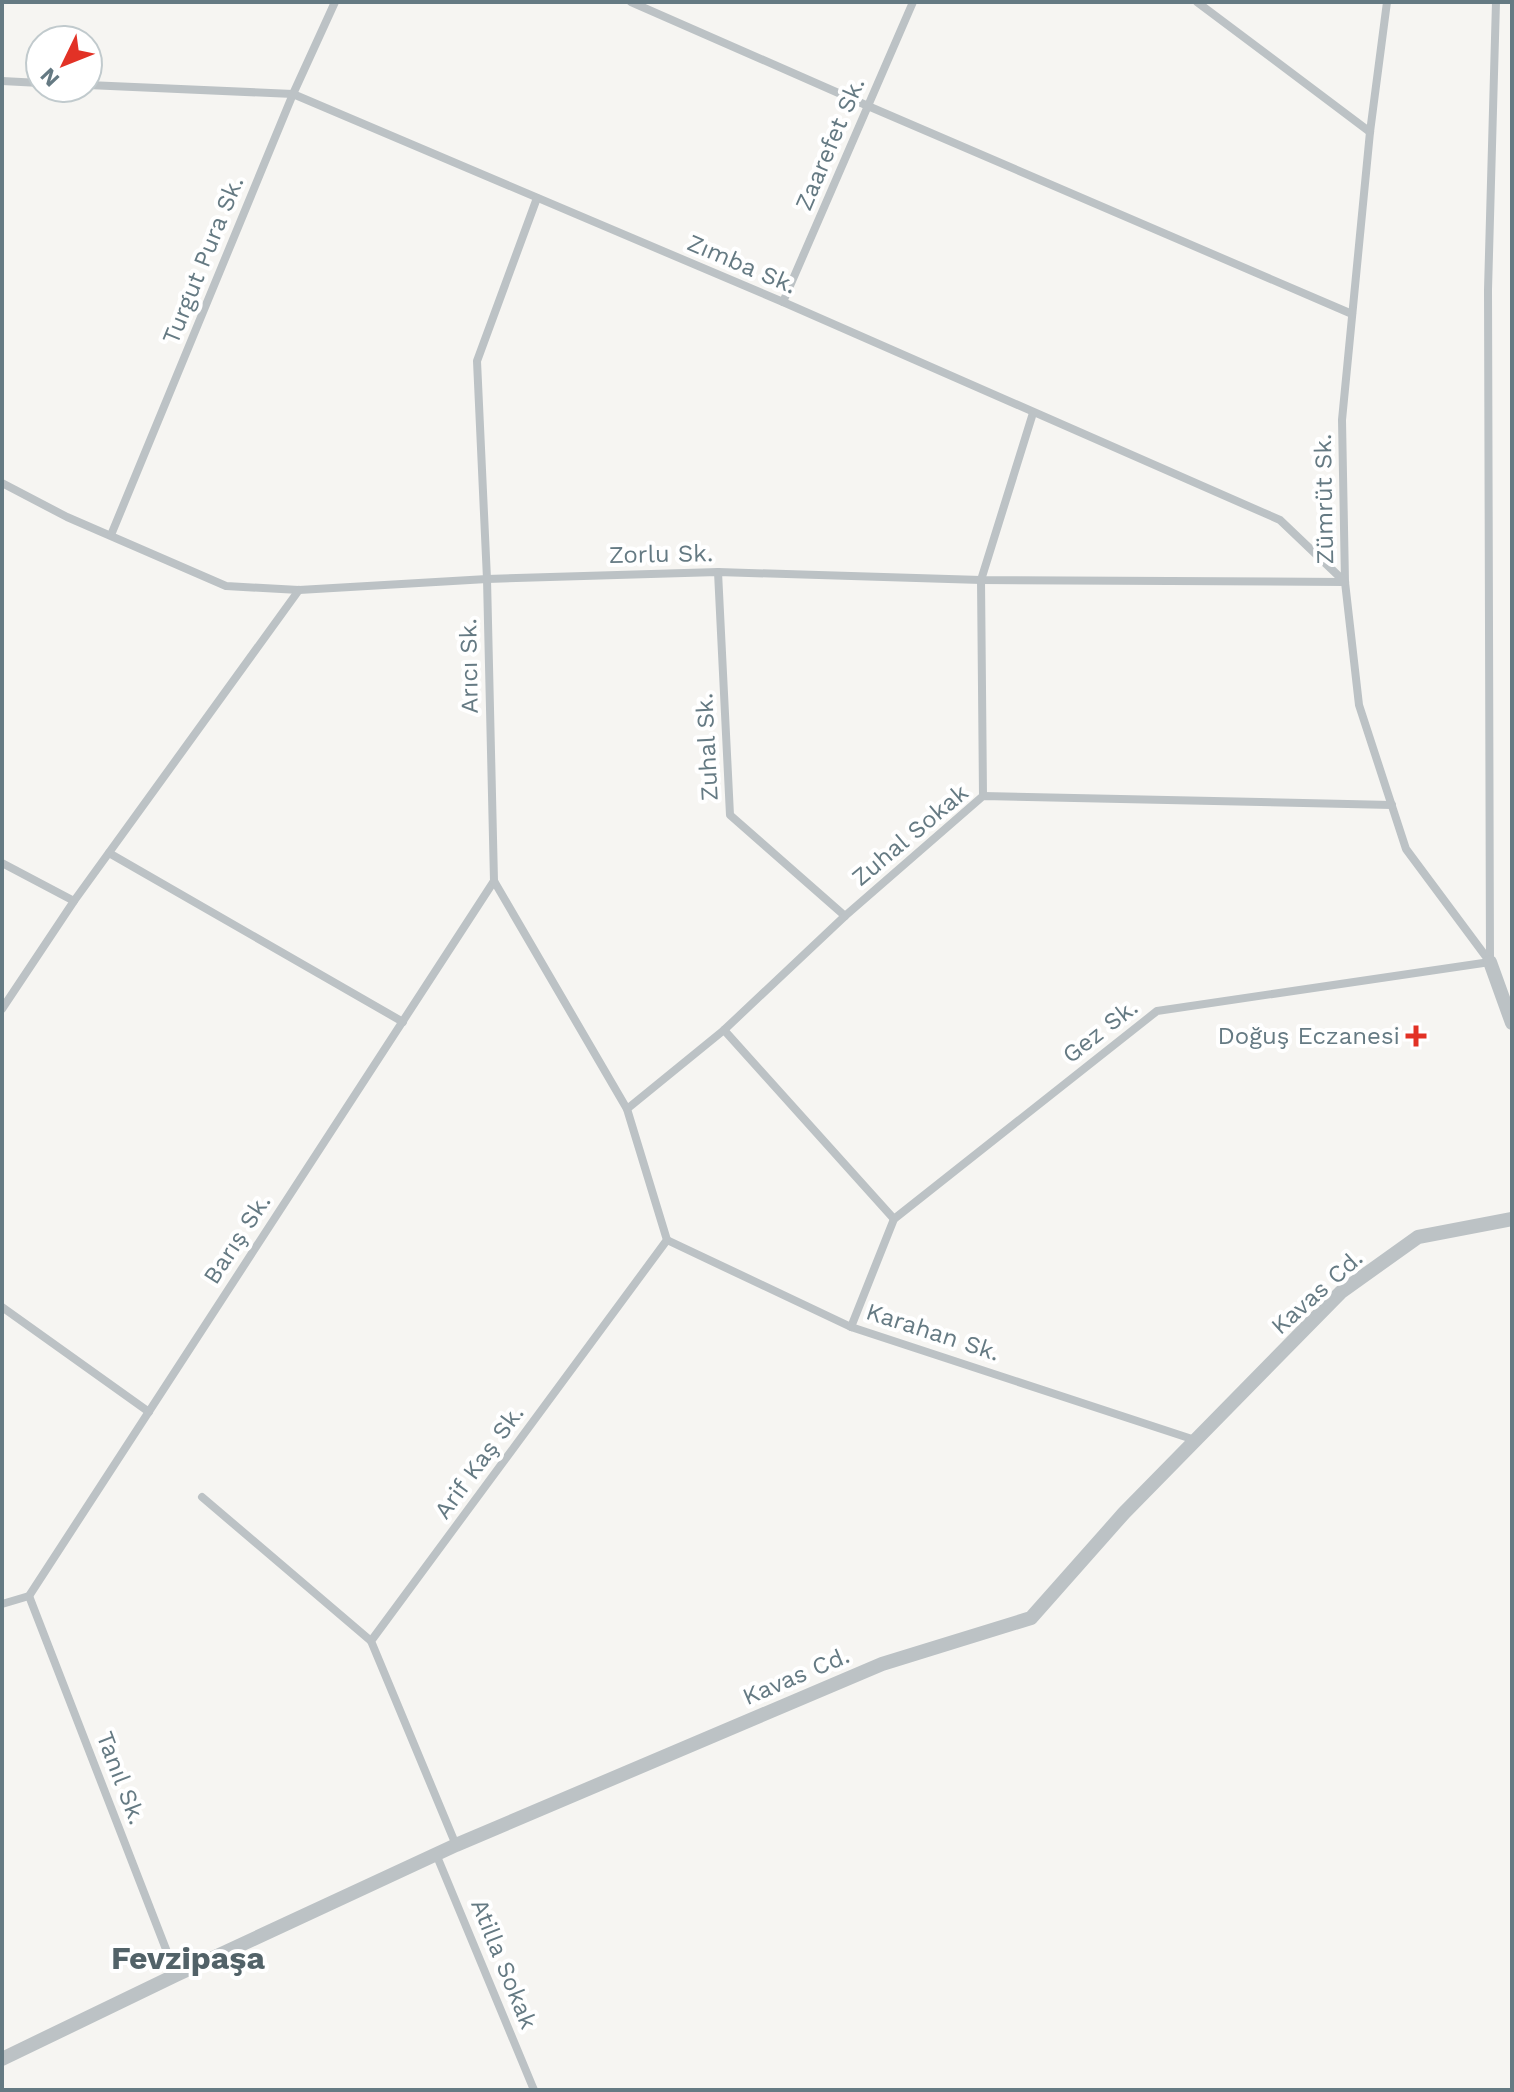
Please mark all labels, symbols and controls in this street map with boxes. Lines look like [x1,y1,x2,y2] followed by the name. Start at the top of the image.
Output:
[24,24,104,104] north arrow
[35,63,64,92] text: N
[789,73,871,215] street label: Zaarefet Sk.
[157,172,249,348] street label: Turgut Pura Sk.
[683,228,801,300] street label: Zımba Sk.
[1309,433,1339,565] street label: Zümrüt Sk.
[609,539,713,569] street label: Zorlu Sk.
[454,618,484,714] street label: Arıcı Sk.
[690,692,724,802] street label: Zuhal Sk.
[846,778,974,892] street label: Zuhal Sokak
[1057,993,1143,1069] street label: Gez Sk.
[1217,1022,1400,1050] place label: Doğuş Eczanesi
[1407,1027,1425,1045] marker: Doğuş Eczanesi
[198,1189,276,1289] street label: Barış Sk.
[1266,1244,1368,1340] street label: Kavas Cd.
[863,1297,1003,1367] street label: Karahan Sk.
[428,1400,530,1524] street label: Arif Kaş Sk.
[738,1641,854,1711] street label: Kavas Cd.
[91,1728,151,1828] street label: Tanıl Sk.
[465,1895,543,2033] street label: Atilla Sokak
[111,1939,265,1977] district label: Fevzipaşa

